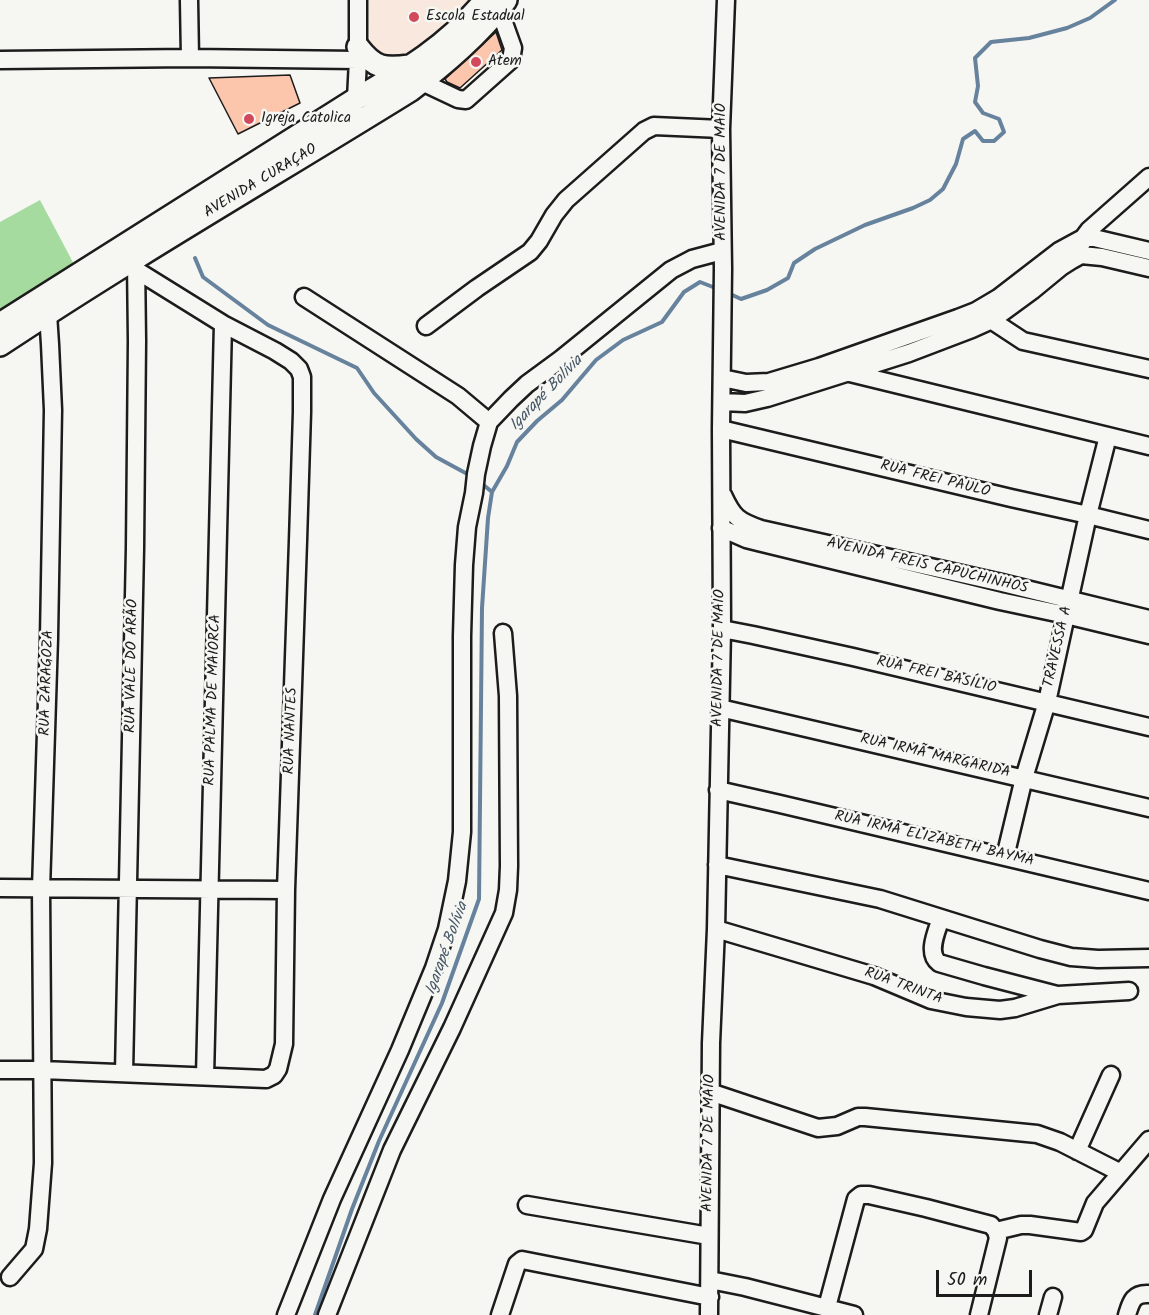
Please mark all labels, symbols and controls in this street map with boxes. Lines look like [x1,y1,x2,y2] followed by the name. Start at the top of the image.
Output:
[426,8,525,26] place label: Escola Estadual
[407,10,421,24] marker: Escola Estadual
[488,53,522,71] place label: Atem
[469,55,483,69] marker: Atem
[713,103,731,241] street label: AVENIDA 7 DE MAIO
[261,110,351,128] place label: Igreja Catolica
[242,112,256,126] marker: Igreja Catolica
[201,141,321,223] street label: AVENIDA CURAÇAO
[506,352,588,436] water label: Igarapé Bolívia
[878,458,992,502] street label: RUA FREI PAULO
[825,535,1029,599] street label: AVENIDA FREIS CAPUCHINHOS
[710,589,730,727] street label: AVENIDA 7 DE MAIO
[123,599,143,733] street label: RUA VALE DO ARÃO
[1041,605,1077,689] street label: TRAVESSA A
[202,614,226,786] street label: RUA PALMA DE MAIORCA
[37,630,59,736] street label: RUA ZARAGOZA
[874,653,998,699] street label: RUA FREI BASÍLIO
[281,687,303,775] street label: RUA NANTES
[858,731,1012,783] street label: RUA IRMÃ MARGARIDA
[833,808,1035,872] street label: RUA IRMÃ ELIZABETH BAYMA
[422,900,474,998] water label: Igarapé Bolívia
[862,965,944,1009] street label: RUA TRINTA
[700,1074,720,1212] street label: AVENIDA 7 DE MAIO
[939,1258,1035,1296] scale bar
[947,1266,987,1295] text: 50 m

